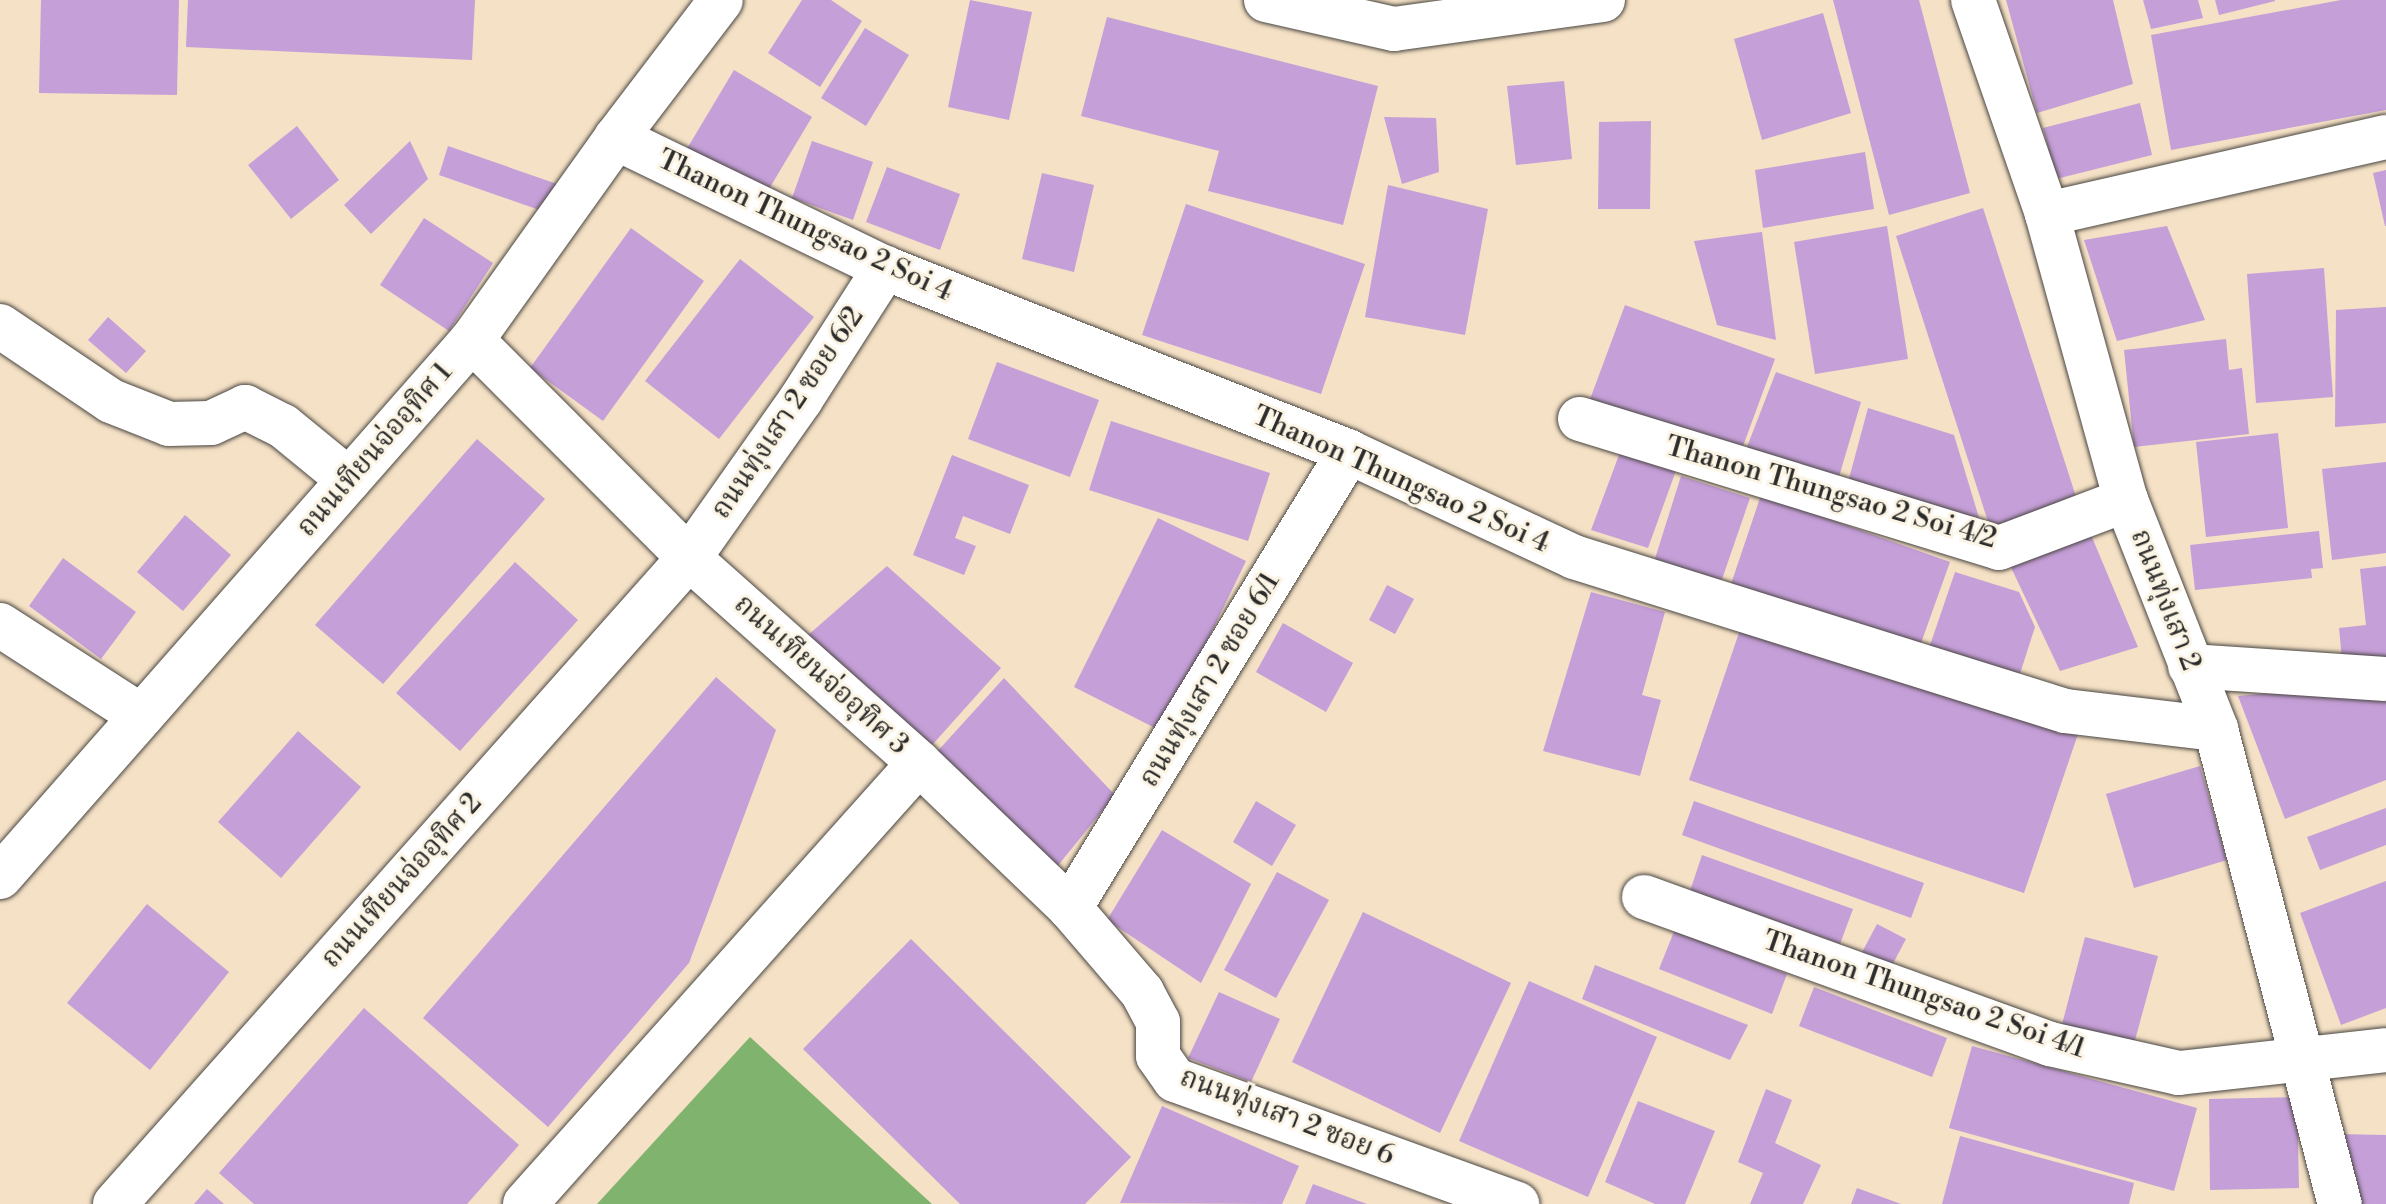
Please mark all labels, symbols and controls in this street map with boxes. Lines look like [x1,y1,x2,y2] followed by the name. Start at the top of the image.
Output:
[652,143,958,309] street label: Thanon Thungsao 2 Soi 4
[705,301,871,525] street label: ถนนทุ่งเสา 2 ซอย 6/2
[290,356,460,544] street label: ถนนเทียนจ่ออุทิศ 1
[1248,399,1554,561] street label: Thanon Thungsao 2 Soi 4
[1662,430,2000,556] street label: Thanon Thungsao 2 Soi 4/2
[2123,525,2207,675] street label: ถนนทุ่งเสา 2
[1133,567,1287,793] street label: ถนนทุ่งเสา 2 ซอย 6/1
[727,588,915,762] street label: ถนนเทียนจ่ออุทิศ 3
[315,787,489,975] street label: ถนนเทียนจ่ออุทิศ 2
[1759,924,2089,1066] street label: Thanon Thungsao 2 Soi 4/1
[1175,1061,1399,1173] street label: ถนนทุ่งเสา 2 ซอย 6

